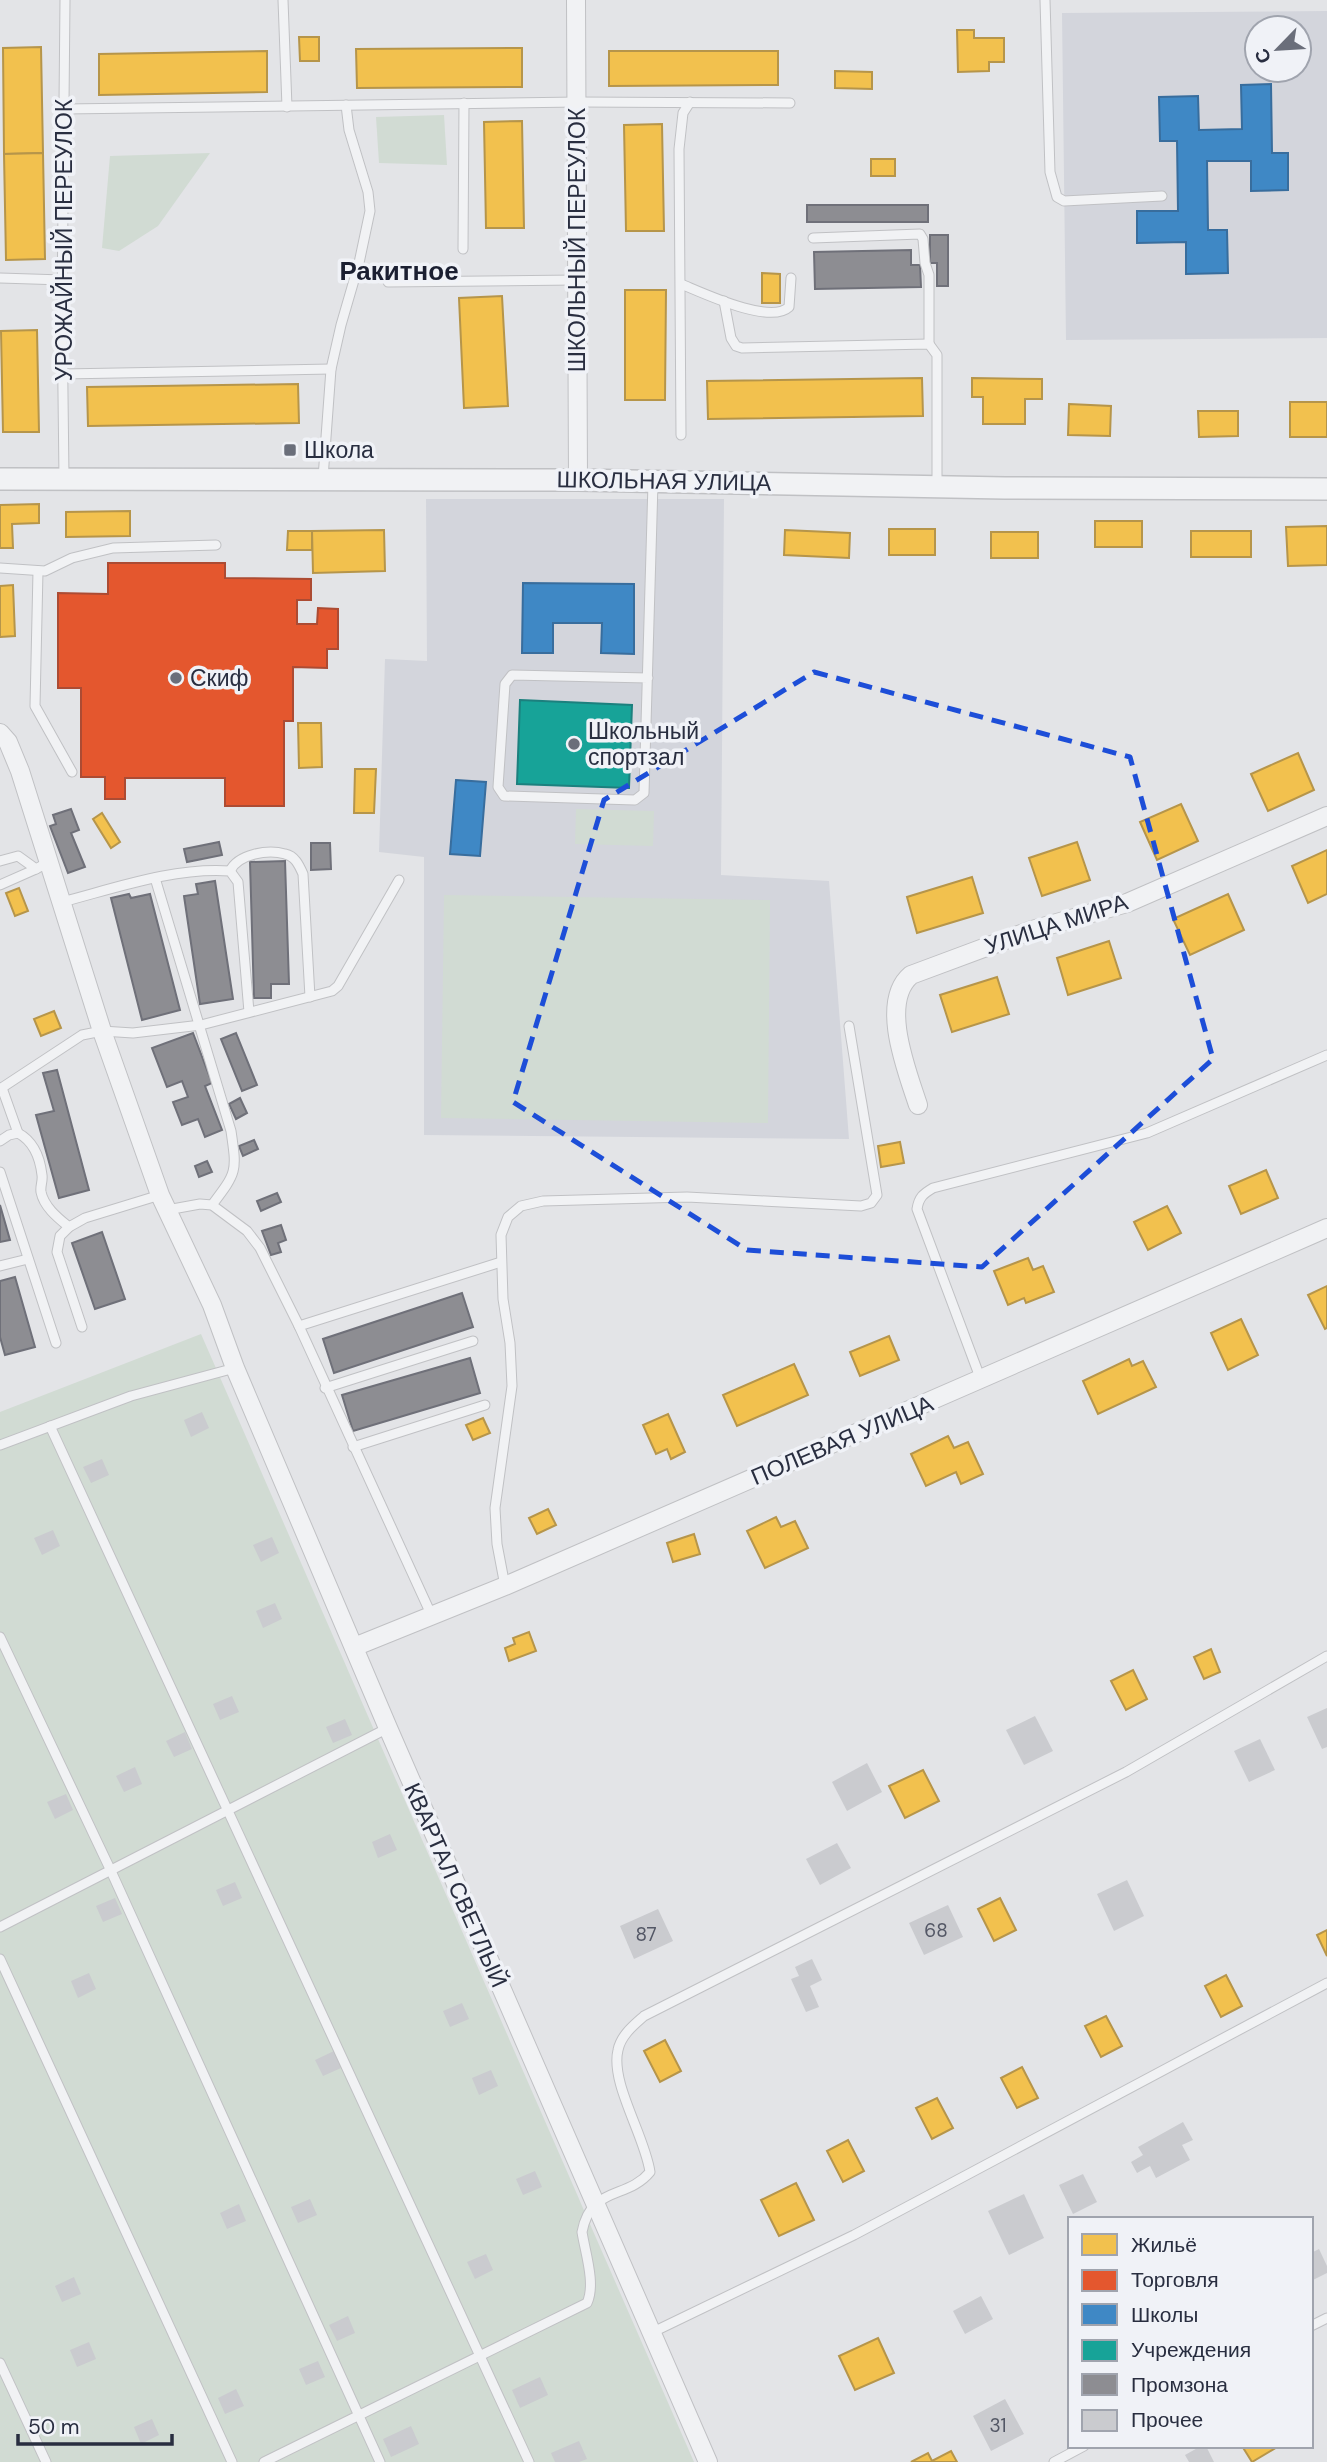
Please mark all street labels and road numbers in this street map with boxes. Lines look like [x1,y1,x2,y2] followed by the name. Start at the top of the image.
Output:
[49,98,79,381] street label: УРОЖАЙНЫЙ ПЕРЕУЛОК
[562,107,592,372] street label: ШКОЛЬНЫЙ ПЕРЕУЛОК
[556,464,772,498] street label: ШКОЛЬНАЯ УЛИЦА
[981,887,1132,961] street label: УЛИЦА МИРА
[746,1388,938,1492] street label: ПОЛЕВАЯ УЛИЦА
[397,1778,515,1992] street label: КВАРТАЛ СВЕТЛЫЙ

